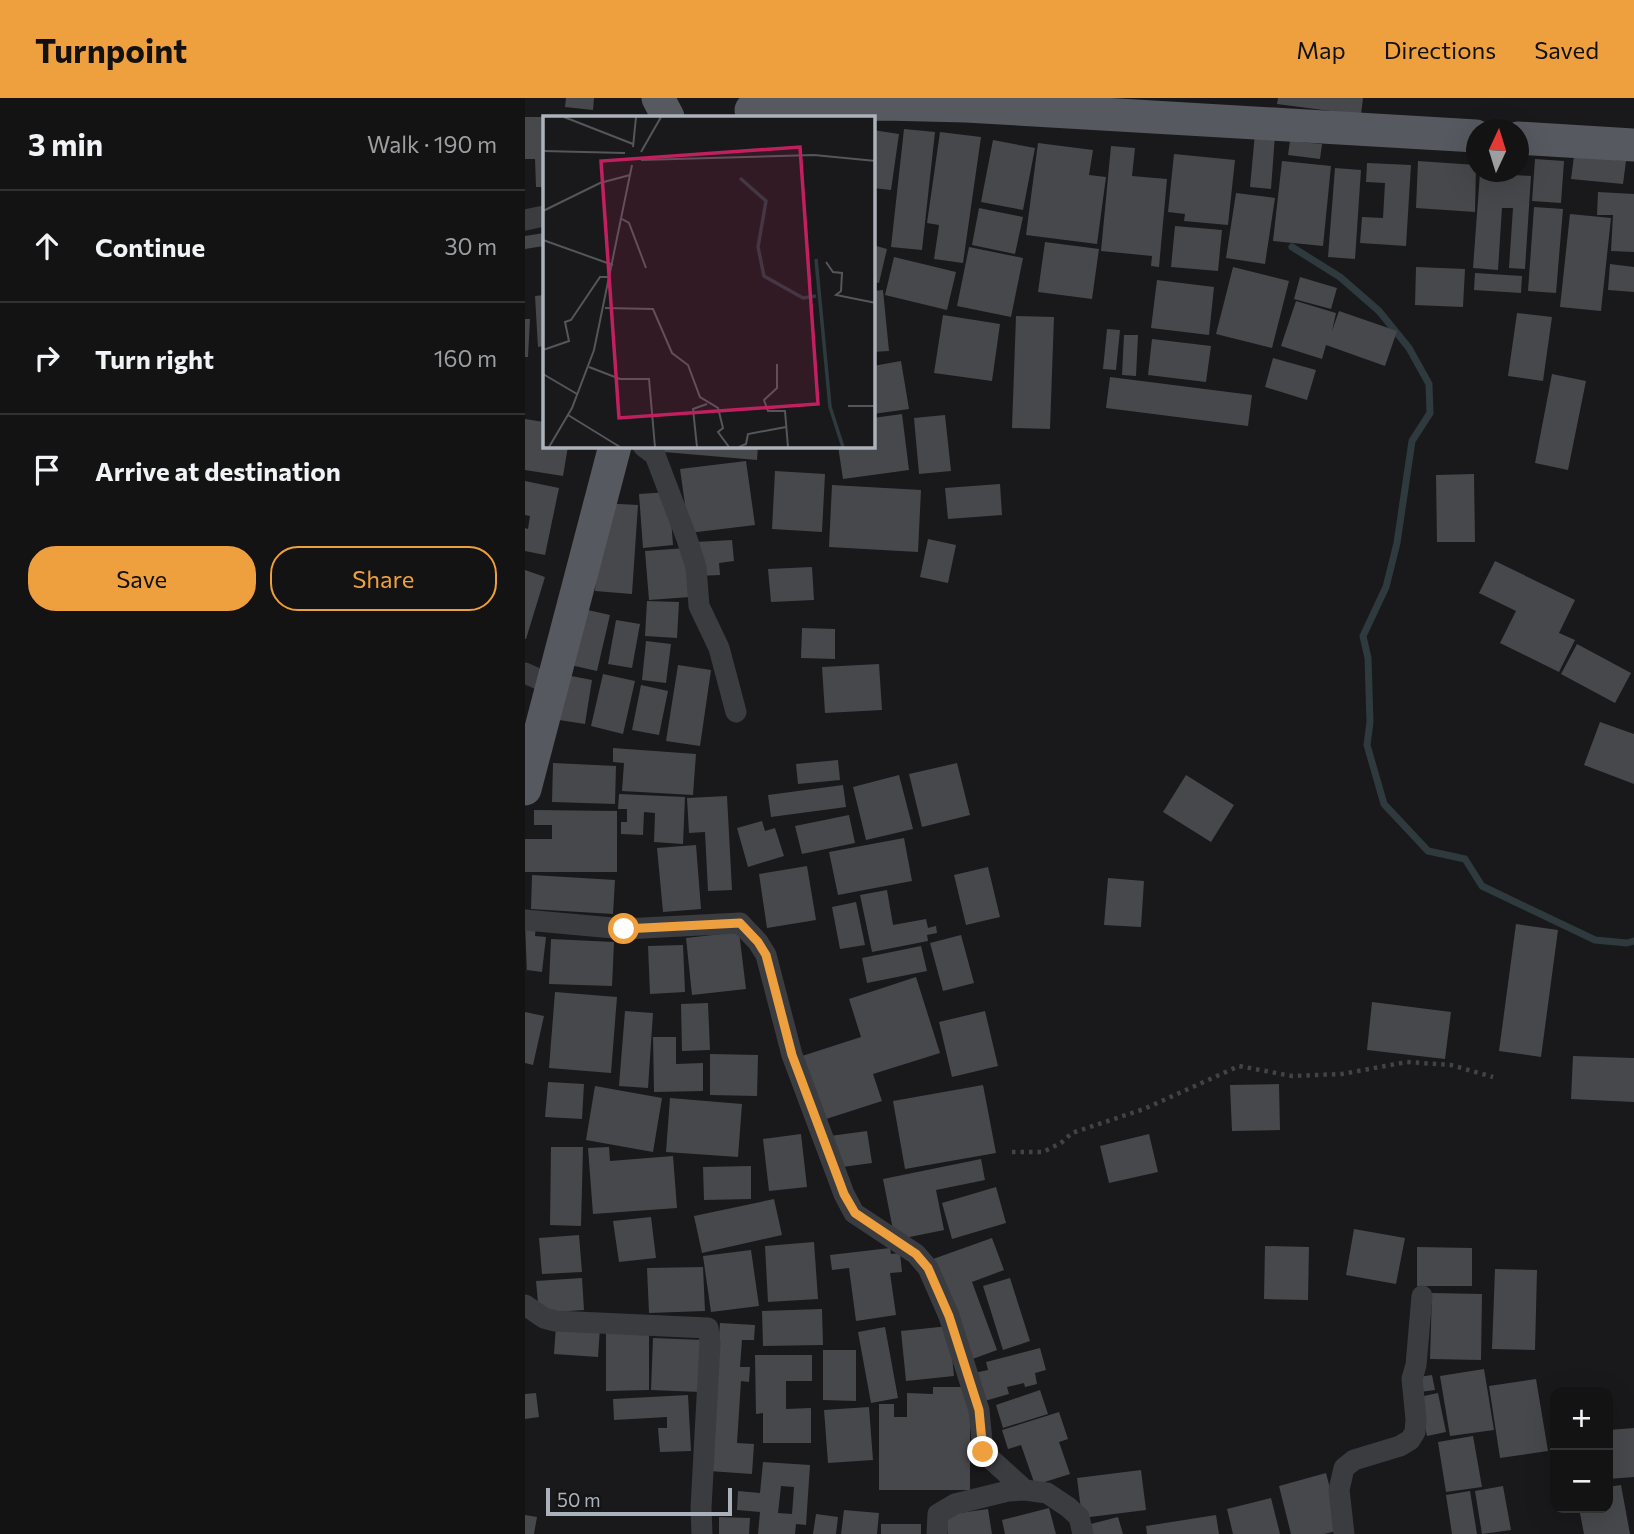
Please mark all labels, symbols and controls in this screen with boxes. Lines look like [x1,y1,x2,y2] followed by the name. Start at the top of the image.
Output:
[35,29,187,70] text: Turnpoint
[1296,35,1346,64] text: Map
[1384,35,1496,64] text: Directions
[1534,35,1599,64] text: Saved
[543,116,875,448] inset map
[1466,119,1529,182] north arrow
[28,125,103,162] text: 3 min
[367,130,497,158] text: Walk · 190 m
[28,227,66,265] icon: ahead
[95,231,205,262] text: Continue
[444,232,497,260] text: 30 m
[28,339,66,377] icon: right
[95,343,214,374] text: Turn right
[434,344,497,372] text: 160 m
[28,451,66,489] icon: arrive
[95,455,341,486] text: Arrive at destination
[28,546,256,611] button: Save
[270,546,497,611] button: Share
[608,913,639,944] route start
[1550,1387,1613,1513] map controls
[1550,1387,1613,1450] button: +
[967,1436,998,1467] route end
[1550,1450,1613,1513] button: −
[546,1485,731,1517] scale bar
[557,1488,601,1511] text: 50 m

